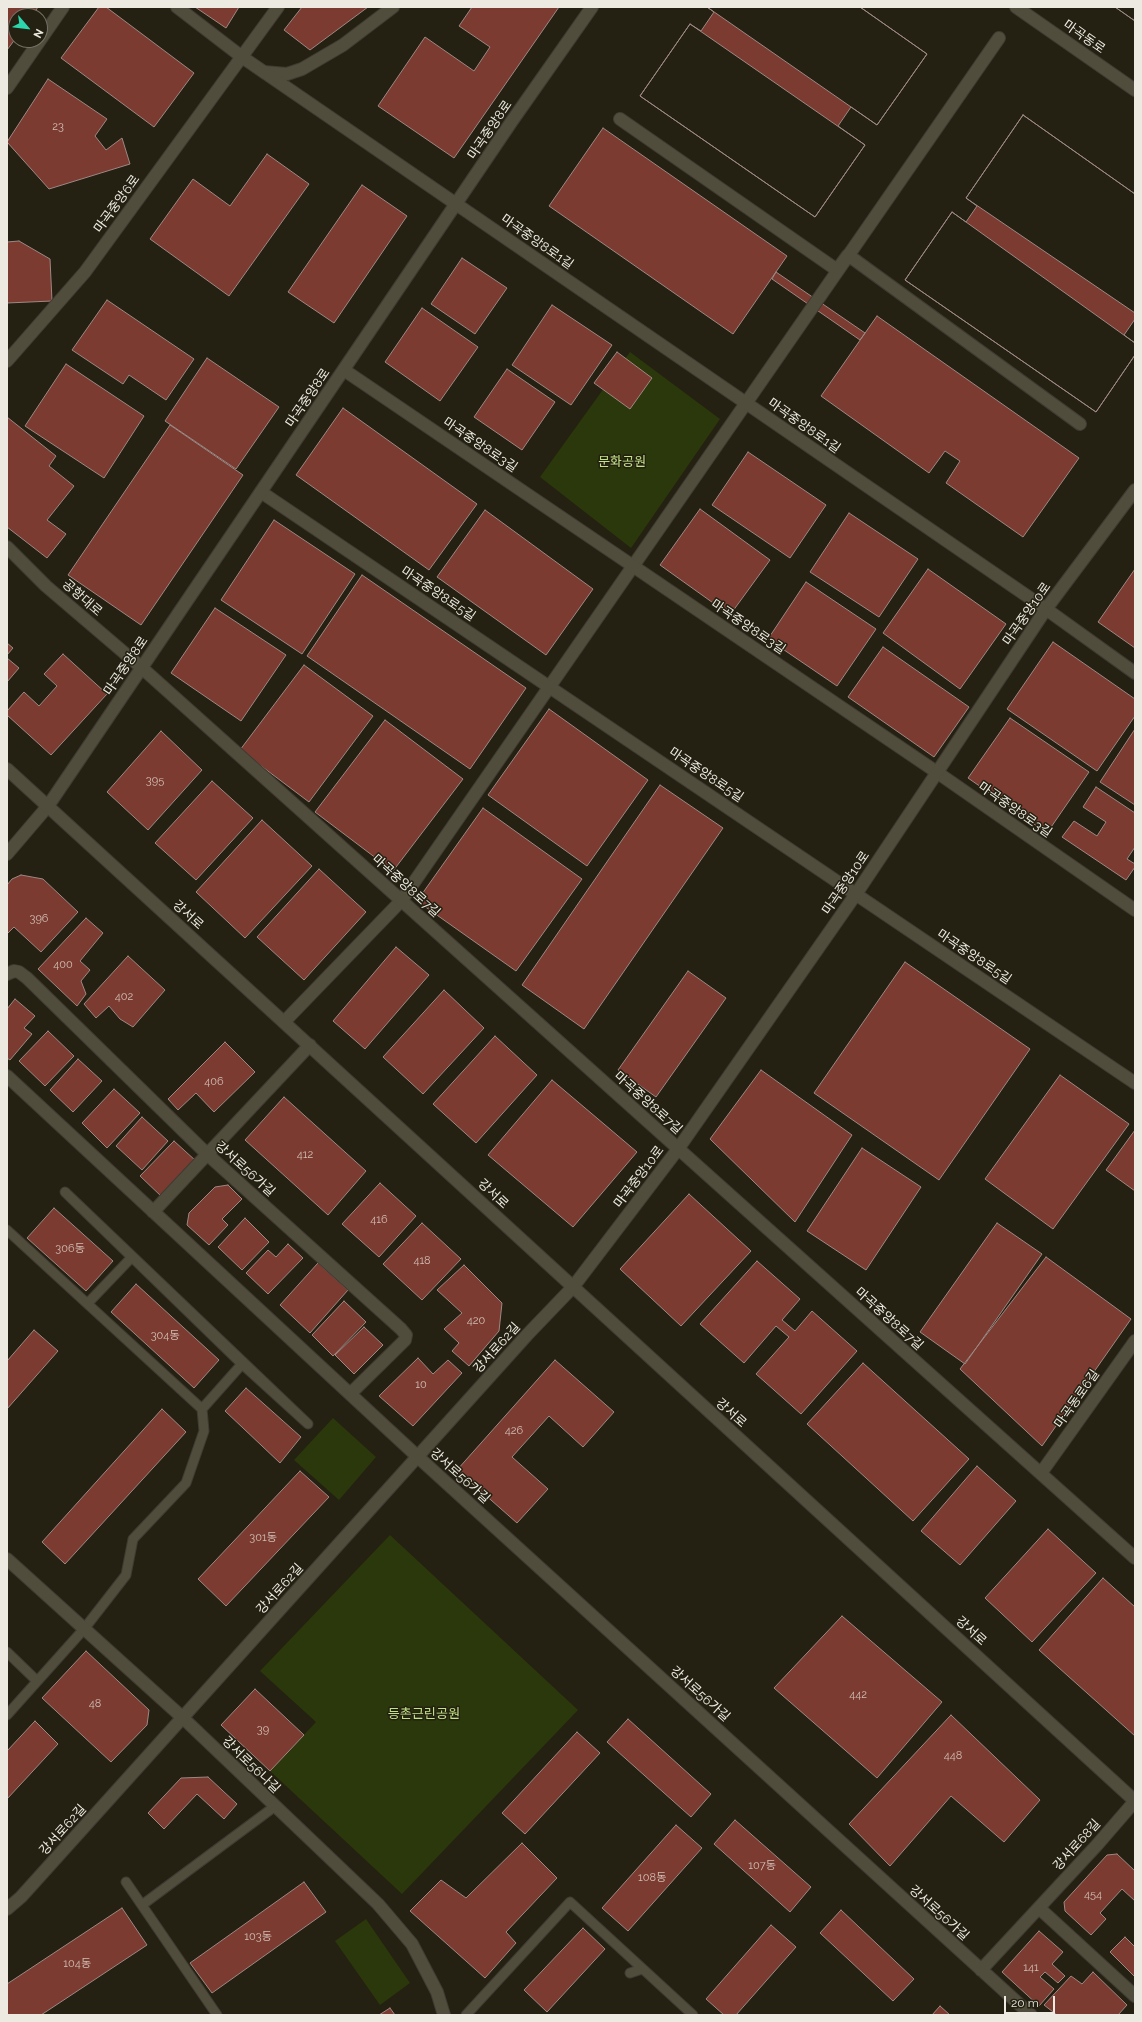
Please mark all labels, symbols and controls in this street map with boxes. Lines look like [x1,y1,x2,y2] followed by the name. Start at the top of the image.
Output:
[8,8,48,48] north arrow
[1060,17,1108,57] street label: 마곡동로
[30,27,46,40] text: N
[465,98,515,162] street label: 마곡중앙8로
[52,120,64,134] house number: 23
[91,172,143,236] street label: 마곡중앙6로
[498,211,576,273] street label: 마곡중앙8로1길
[283,366,333,430] street label: 마곡중앙8로
[765,395,843,457] street label: 마곡중앙8로1길
[440,414,520,476] street label: 마곡중앙8로3길
[598,454,646,470] park label: 문화공원
[398,563,478,625] street label: 마곡중앙8로5길
[59,576,105,620] street label: 공항대로
[1000,579,1054,649] street label: 마곡중앙10로
[708,596,788,658] street label: 마곡중앙8로3길
[101,634,151,698] street label: 마곡중앙8로
[666,744,746,806] street label: 마곡중앙8로5길
[146,774,164,788] house number: 395
[975,779,1055,841] street label: 마곡중앙8로3길
[819,848,873,918] street label: 마곡중앙10로
[369,851,443,921] street label: 마곡중앙8로7길
[169,897,207,933] street label: 강서로
[30,912,48,926] house number: 396
[934,926,1014,988] street label: 마곡중앙8로5길
[53,958,73,972] house number: 400
[115,990,133,1004] house number: 402
[611,1068,685,1138] street label: 마곡중앙8로7길
[204,1075,224,1089] house number: 406
[212,1138,278,1200] street label: 강서로56가길
[611,1143,667,1211] street label: 마곡중앙10로
[297,1148,313,1162] house number: 412
[475,1176,511,1212] street label: 강서로
[370,1213,388,1227] house number: 416
[55,1242,85,1256] house number: 306동
[413,1254,431,1268] house number: 418
[852,1284,926,1354] street label: 마곡중앙8로7길
[467,1314,485,1328] house number: 420
[470,1320,524,1376] street label: 강서로62길
[151,1329,179,1343] house number: 304동
[1051,1367,1103,1431] street label: 마곡동로6길
[415,1378,427,1392] house number: 10
[712,1395,750,1431] street label: 강서로
[505,1424,523,1438] house number: 426
[427,1445,493,1507] street label: 강서로56가길
[249,1531,277,1545] house number: 301동
[253,1561,307,1617] street label: 강서로62길
[952,1613,990,1649] street label: 강서로
[667,1663,733,1725] street label: 강서로56가길
[849,1688,867,1702] house number: 442
[89,1697,101,1711] house number: 48
[388,1706,460,1722] park label: 등촌근린공원
[257,1723,269,1737] house number: 39
[219,1733,283,1797] street label: 강서로56나길
[944,1749,962,1763] house number: 448
[36,1802,90,1858] street label: 강서로62길
[1050,1816,1104,1874] street label: 강서로68길
[748,1859,776,1873] house number: 107동
[638,1871,666,1885] house number: 108동
[906,1882,972,1944] street label: 강서로56가길
[1084,1888,1102,1902] house number: 454
[244,1930,272,1944] house number: 103동
[63,1957,91,1971] house number: 104동
[1023,1961,1039,1975] house number: 141
[1006,1988,1057,2014] scale bar
[1011,1996,1039,2010] text: 20 m

